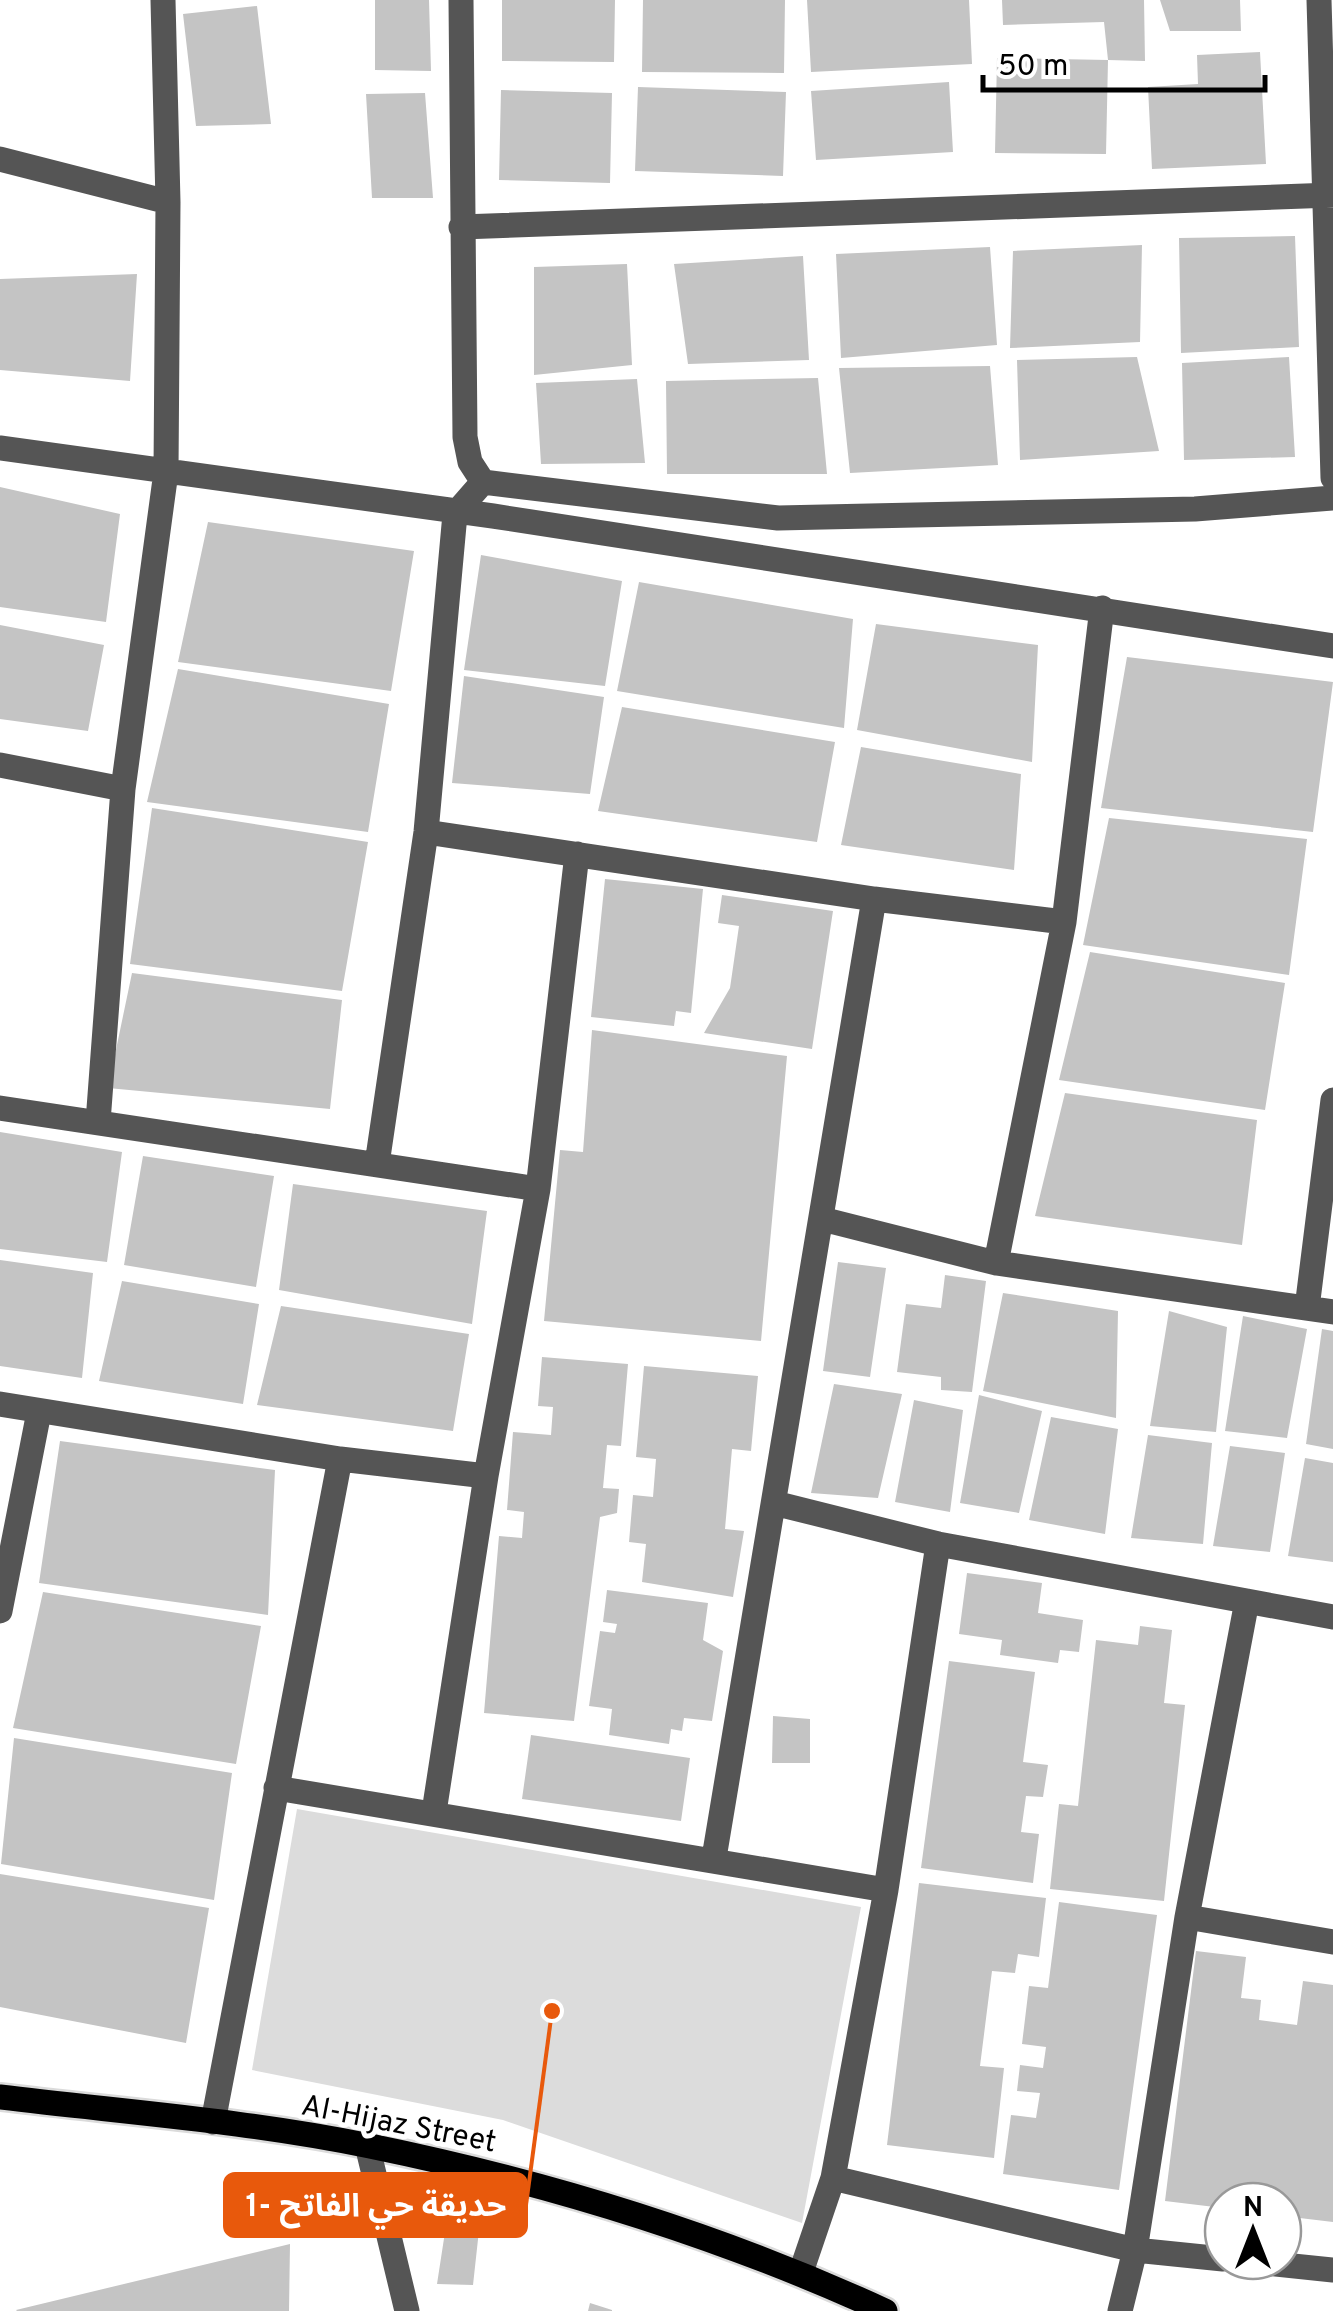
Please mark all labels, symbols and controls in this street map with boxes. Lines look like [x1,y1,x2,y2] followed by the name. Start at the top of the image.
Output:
[983,30,1266,92] scale bar
[998,49,1068,86] text: 50 m
[298,2088,499,2162] street label: Al-Hijaz Street
[225,2174,526,2236] callout: حديقة حي الفاتح -1
[1203,2181,1303,2281] north arrow
[246,2188,506,2230] text: حديقة حي الفاتح -1
[1243,2191,1263,2227] text: N

